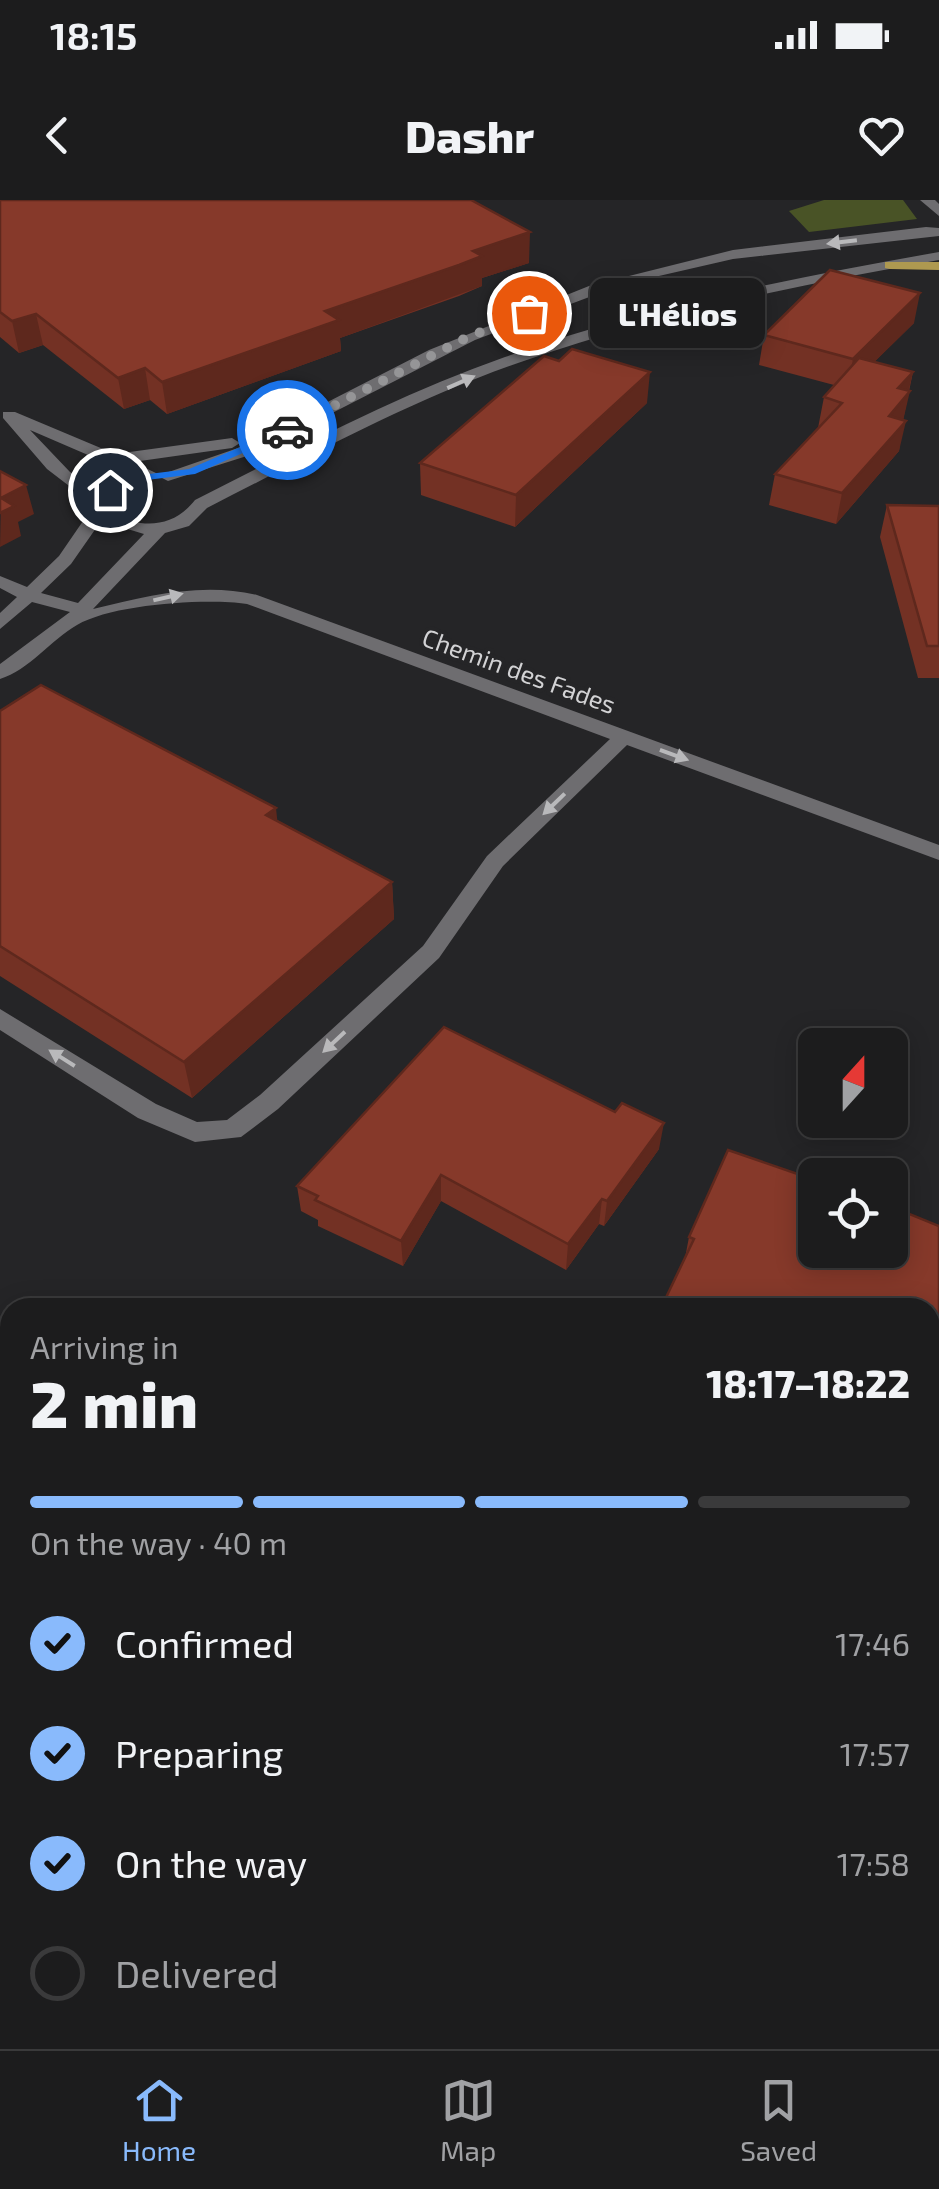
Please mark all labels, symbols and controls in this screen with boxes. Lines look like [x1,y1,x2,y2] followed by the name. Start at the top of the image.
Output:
[50,12,137,58] text: 18:15
[30,108,85,163] icon: back
[405,108,534,162] text: Dashr
[854,108,909,163] icon: heart
[826,234,858,250] one-way arrow
[487,271,572,356] pin
[589,278,764,348] callout: L'Hélios
[502,286,557,341] icon: bag
[618,294,737,332] text: L'Hélios
[446,374,476,390] one-way arrow
[237,380,337,480] courier
[260,403,315,458] icon: car
[68,448,153,533] pin
[83,463,138,518] icon: home
[153,589,184,604] one-way arrow
[419,621,620,719] street label: Chemin des Fades
[659,748,689,763] one-way arrow
[542,792,566,815] one-way arrow
[798,1028,908,1138] north arrow
[798,1028,908,1268] map controls
[322,1030,346,1053] one-way arrow
[48,1049,76,1067] one-way arrow
[798,1158,908,1268] button: locate
[30,1327,179,1365] text: Arriving in
[706,1360,910,1406] text: 18:17–18:22
[30,1363,198,1441] text: 2 min
[30,1523,287,1561] text: On the way · 40 m
[30,1616,85,1671] icon: check
[115,1620,294,1666] text: Confirmed
[835,1624,910,1662] text: 17:46
[30,1726,85,1781] icon: check
[115,1730,283,1776] text: Preparing
[840,1734,910,1772] text: 17:57
[30,1836,85,1891] icon: check
[115,1840,307,1886] text: On the way
[837,1844,910,1882] text: 17:58
[115,1950,279,1996] text: Delivered
[122,2073,196,2167] tab: Home
[440,2073,496,2167] tab: Map
[740,2073,817,2167] tab: Saved

